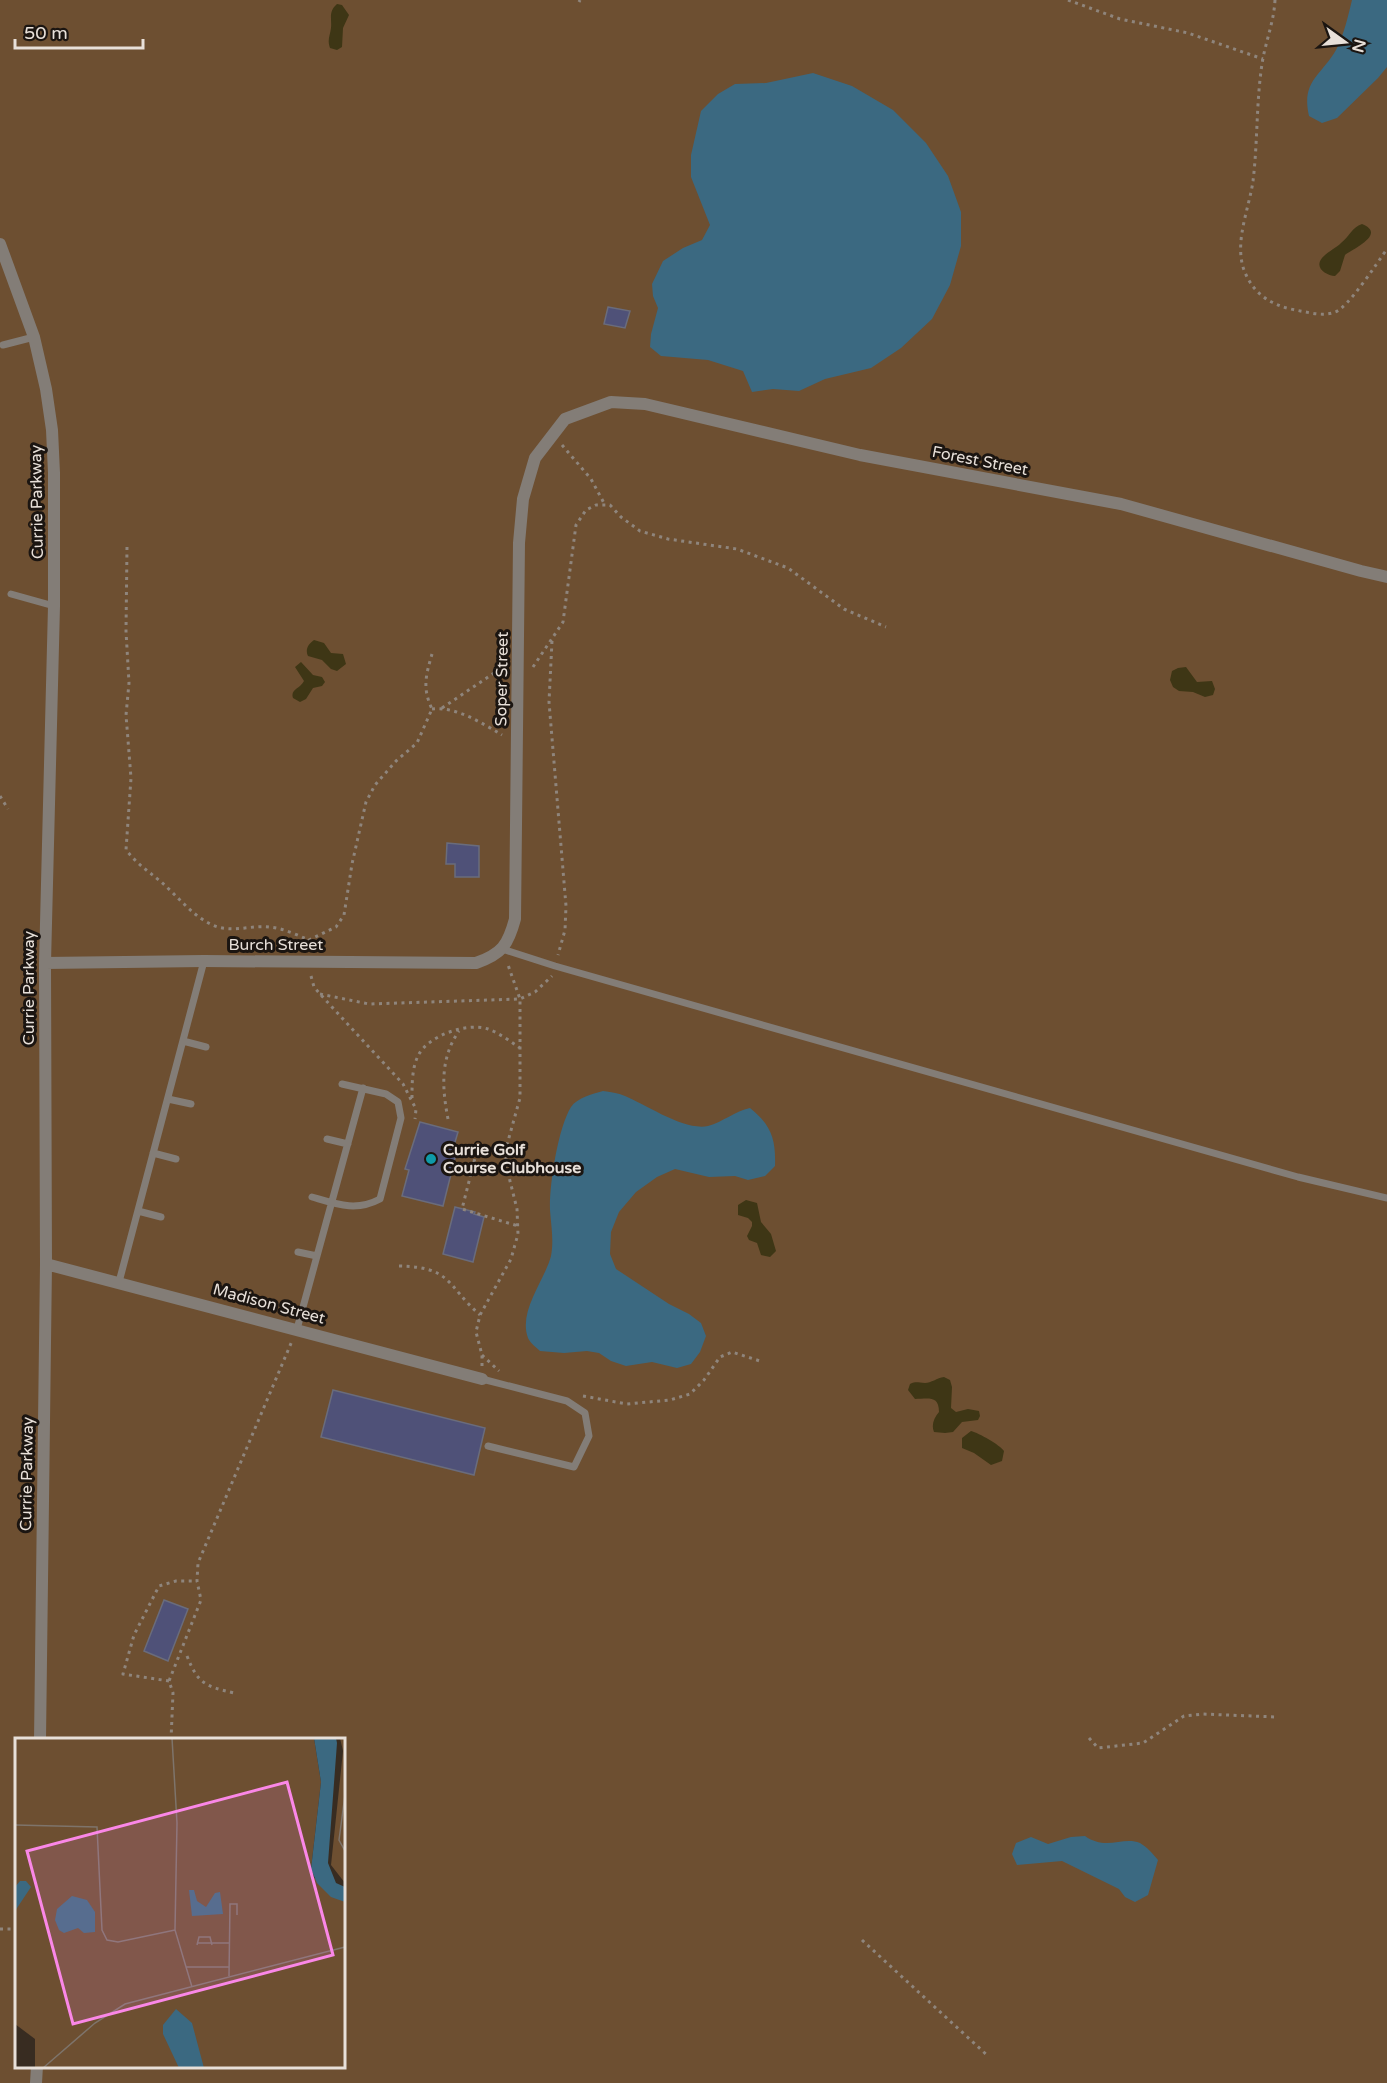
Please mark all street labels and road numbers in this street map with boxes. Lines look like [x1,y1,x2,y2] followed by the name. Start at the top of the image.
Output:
[930,442,1030,480] street label: Forest Street
[26,444,48,559] street label: Currie Parkway
[491,631,513,727] street label: Soper Street
[19,930,39,1045] street label: Currie Parkway
[229,935,323,955] street label: Burch Street
[211,1279,327,1329] street label: Madison Street
[16,1416,38,1531] street label: Currie Parkway

